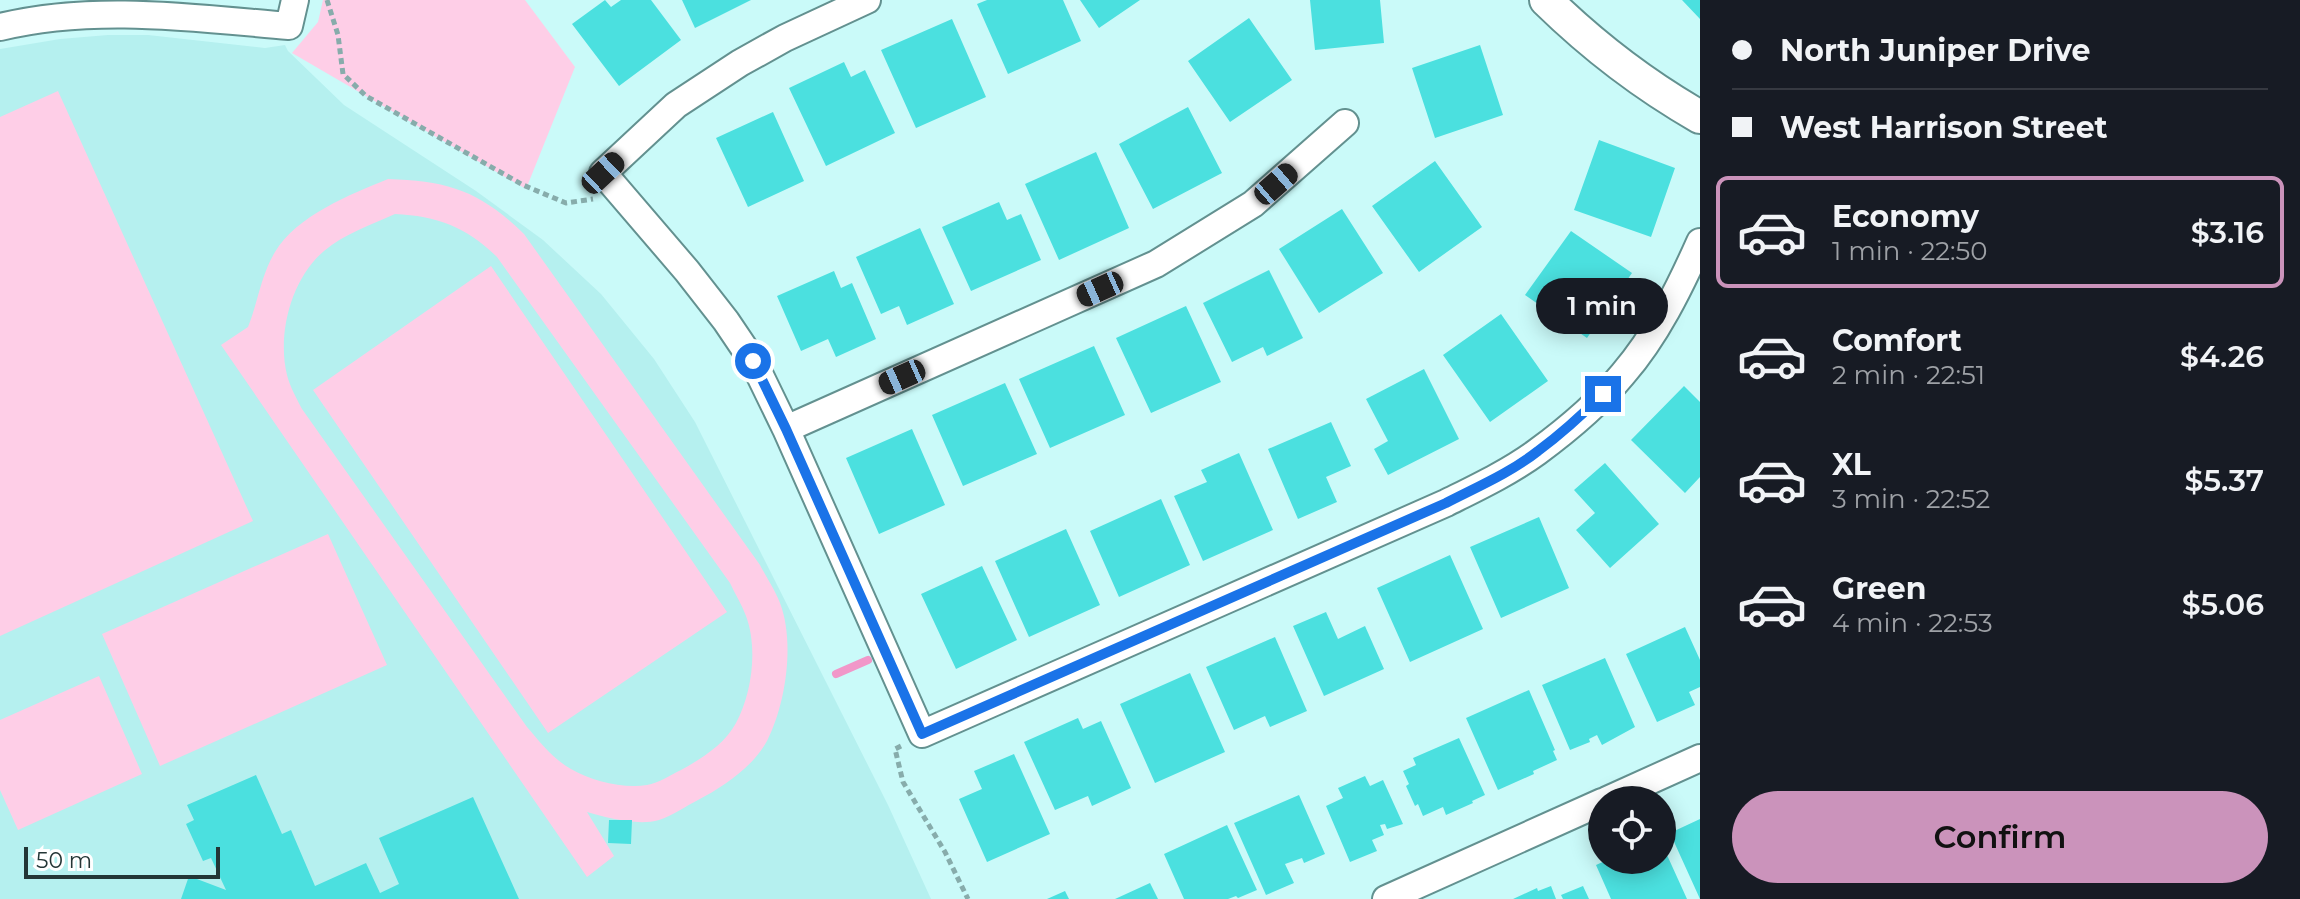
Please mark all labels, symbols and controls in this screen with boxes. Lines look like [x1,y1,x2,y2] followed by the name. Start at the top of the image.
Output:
[1780,32,2090,69] text: North Juniper Drive
[1780,109,2108,146] text: West Harrison Street
[577,148,629,198] car
[1250,159,1302,209] car
[1736,196,1808,268] icon: car
[1832,198,1979,235] text: Economy
[2191,214,2264,251] text: $3.16
[1832,235,1988,267] text: 1 min · 22:50
[1073,268,1127,310] car
[1537,278,1669,334] callout: 1 min
[1567,290,1637,322] text: 1 min
[1736,320,1808,392] icon: car
[1832,322,1962,359] text: Comfort
[2180,338,2264,375] text: $4.26
[735,343,771,379] route start
[875,356,929,398] car
[1832,359,1985,391] text: 2 min · 22:51
[1585,376,1621,412] route end
[1736,444,1808,516] icon: car
[1832,446,1871,483] text: XL
[2185,462,2264,499] text: $5.37
[1832,483,1990,515] text: 3 min · 22:52
[1736,568,1808,640] icon: car
[1832,570,1926,607] text: Green
[2182,586,2264,623] text: $5.06
[1832,607,1993,639] text: 4 min · 22:53
[1588,786,1676,874] map controls
[1588,786,1676,874] button: locate
[1732,791,2268,883] button: Confirm
[24,843,220,879] scale bar
[36,847,92,874] text: 50 m

